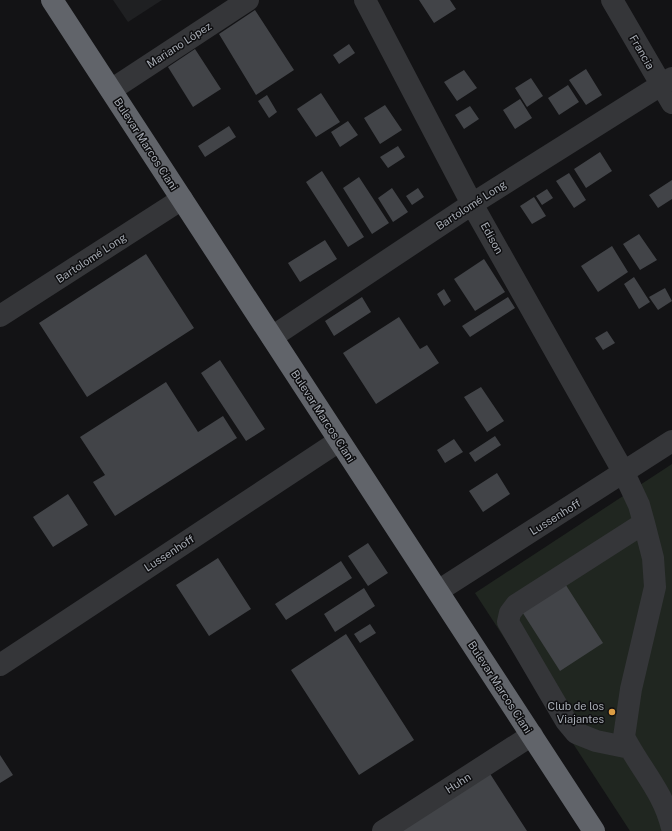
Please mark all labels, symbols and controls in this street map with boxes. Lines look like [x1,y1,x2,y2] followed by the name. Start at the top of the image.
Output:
[145,20,213,70] street label: Mariano López
[627,33,657,71] street label: Francia
[112,96,180,192] street label: Bulevar Marcos Ciani
[434,178,508,232] street label: Bartolomé Long
[478,220,506,256] street label: Edison
[54,231,128,285] street label: Bartolomé Long
[289,368,357,464] street label: Bulevar Marcos Ciani
[528,496,583,537] street label: Lussenhoff
[142,532,197,574] street label: Lussenhoff
[466,639,534,735] street label: Bulevar Marcos Ciani
[548,700,604,725] place label: Club de los Viajantes
[607,707,617,717] marker: Club de los Viajantes
[443,770,473,796] street label: Huhn

